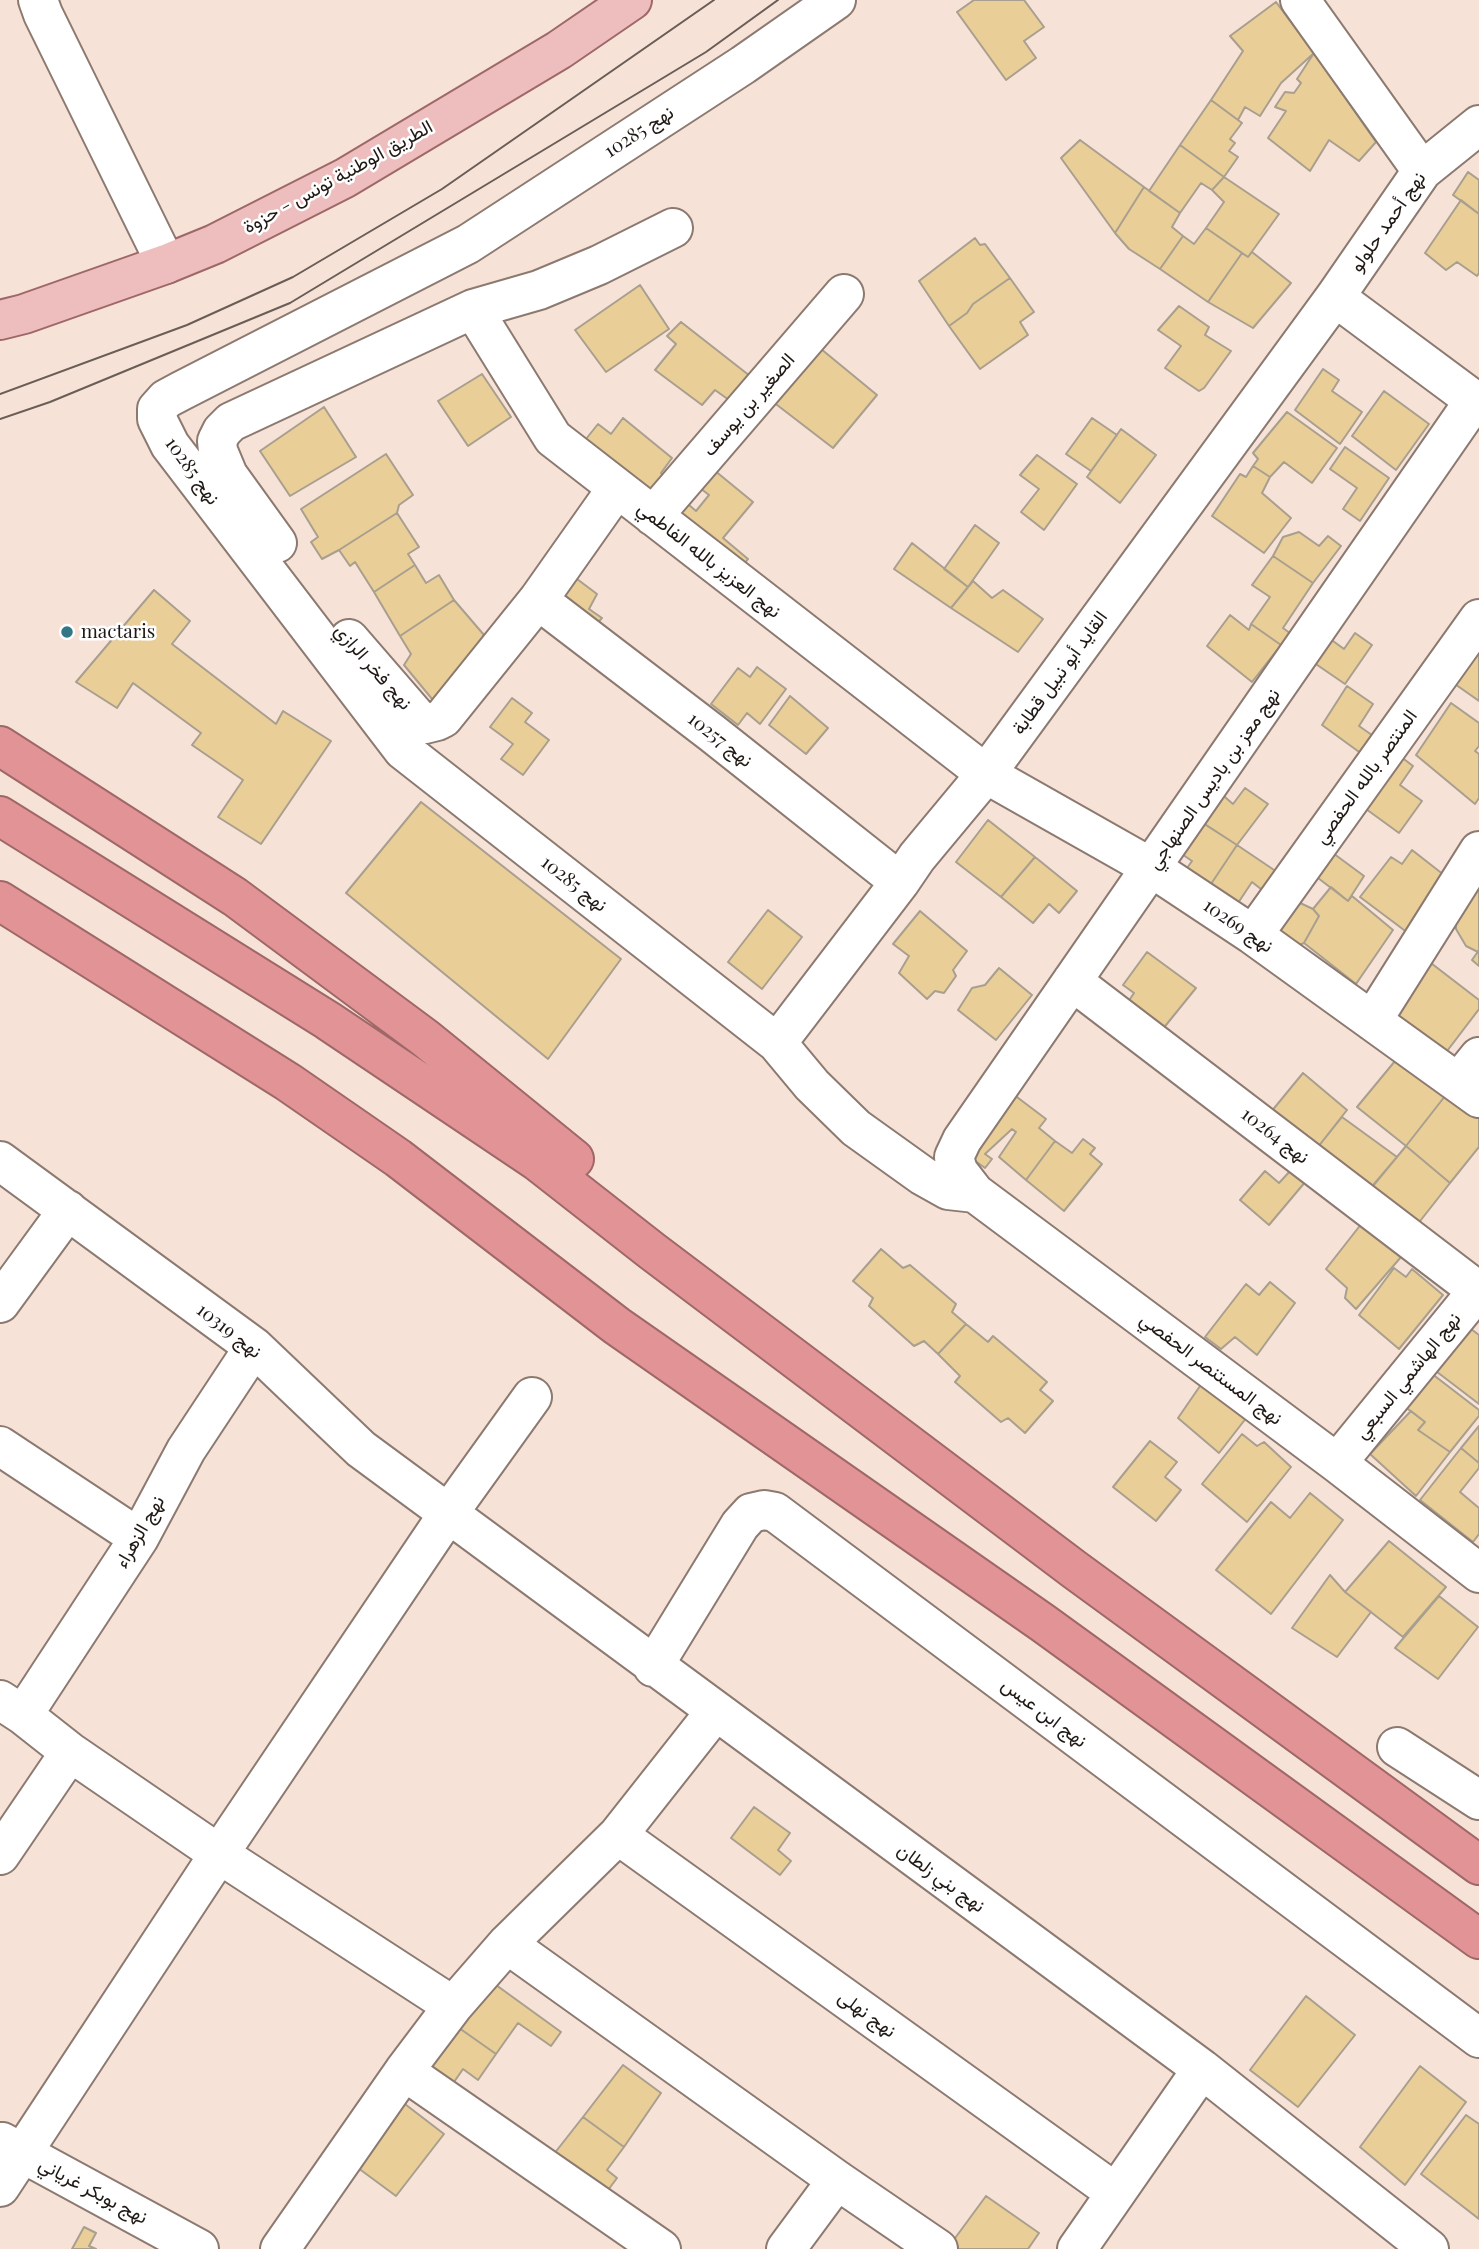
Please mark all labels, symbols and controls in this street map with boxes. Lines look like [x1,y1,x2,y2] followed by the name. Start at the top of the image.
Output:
[600,101,678,163] street label: نهج 10285
[239,115,437,239] street label: الطريق الوطنية تونس - حزوة
[1345,168,1431,276] street label: نهج أحمد حلولو
[698,349,800,461] street label: الصغير بن يوسف
[160,433,224,509] street label: نهج 10285
[633,497,785,623] street label: نهج العزيز بالله الفاطمي
[1008,607,1112,739] street label: القايد أبو نبيل قطابة
[329,619,417,715] street label: نهج فخر الرازي
[81,621,155,643] place label: mactaris
[59,624,75,640] marker: mactaris
[1143,684,1285,874] street label: نهج معز بن باديس الصنهاجي
[1310,706,1422,848] street label: المنتصر بالله الحفصي
[683,708,757,772] street label: نهج 10257
[536,851,612,917] street label: نهج 10285
[1199,894,1277,958] street label: نهج 10269
[1236,1103,1314,1169] street label: نهج 10264
[192,1299,266,1363] street label: نهج 10319
[1135,1308,1287,1430] street label: نهج المستنصر الحفصي
[1350,1308,1466,1444] street label: نهج الهاشمي السبعي
[110,1492,170,1572] street label: نهج الزهراء
[997,1673,1091,1753] street label: نهج ابن عيس
[893,1838,989,1918] street label: نهج بني زلطان
[834,1985,900,2043] street label: نهج نهلى
[35,2153,151,2229] street label: نهج بوبكر غرياني

